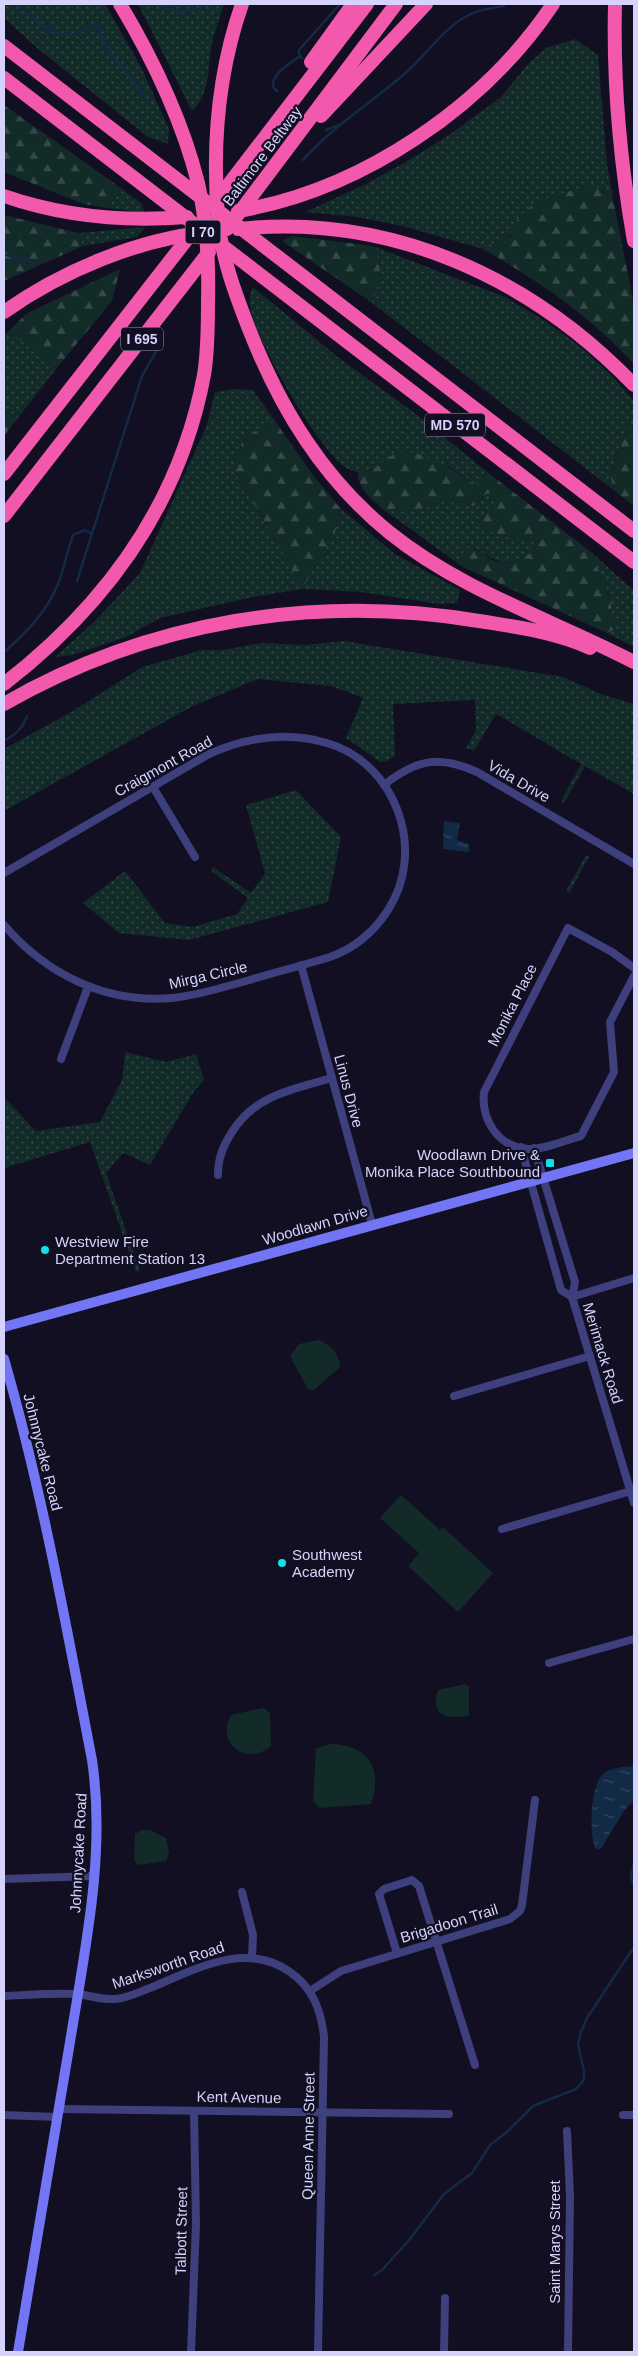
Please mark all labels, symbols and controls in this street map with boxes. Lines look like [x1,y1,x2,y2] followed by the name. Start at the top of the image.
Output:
[219,103,305,209] street label: Baltimore Beltway
[186,220,220,243] road number: I 70
[121,328,163,350] road number: I 695
[425,414,485,436] road number: MD 570
[111,732,215,800] street label: Craigmont Road
[485,756,553,806] street label: Vida Drive
[167,958,249,992] street label: Mirga Circle
[484,961,540,1049] street label: Monika Place
[331,1053,367,1129] street label: Linus Drive
[365,1146,540,1180] place label: Woodlawn Drive & Monika Place Southbound
[544,1157,556,1169] marker: Woodlawn Drive & Monika Place Southbound
[260,1202,370,1248] street label: Woodlawn Drive
[55,1233,205,1267] place label: Westview Fire Department Station 13
[39,1244,51,1256] marker: Westview Fire Department Station 13
[580,1300,626,1406] street label: Merimack Road
[20,1392,66,1512] street label: Johnnycake Road
[292,1546,363,1580] place label: Southwest Academy
[276,1557,288,1569] marker: Southwest Academy
[66,1793,90,1913] street label: Johnnycake Road
[398,1900,500,1946] street label: Brigadoon Trail
[110,1938,226,1992] street label: Marksworth Road
[298,2071,318,2200] street label: Queen Anne Street
[196,2088,282,2106] street label: Kent Avenue
[546,2179,563,2304] street label: Saint Marys Street
[172,2186,190,2275] street label: Talbott Street

